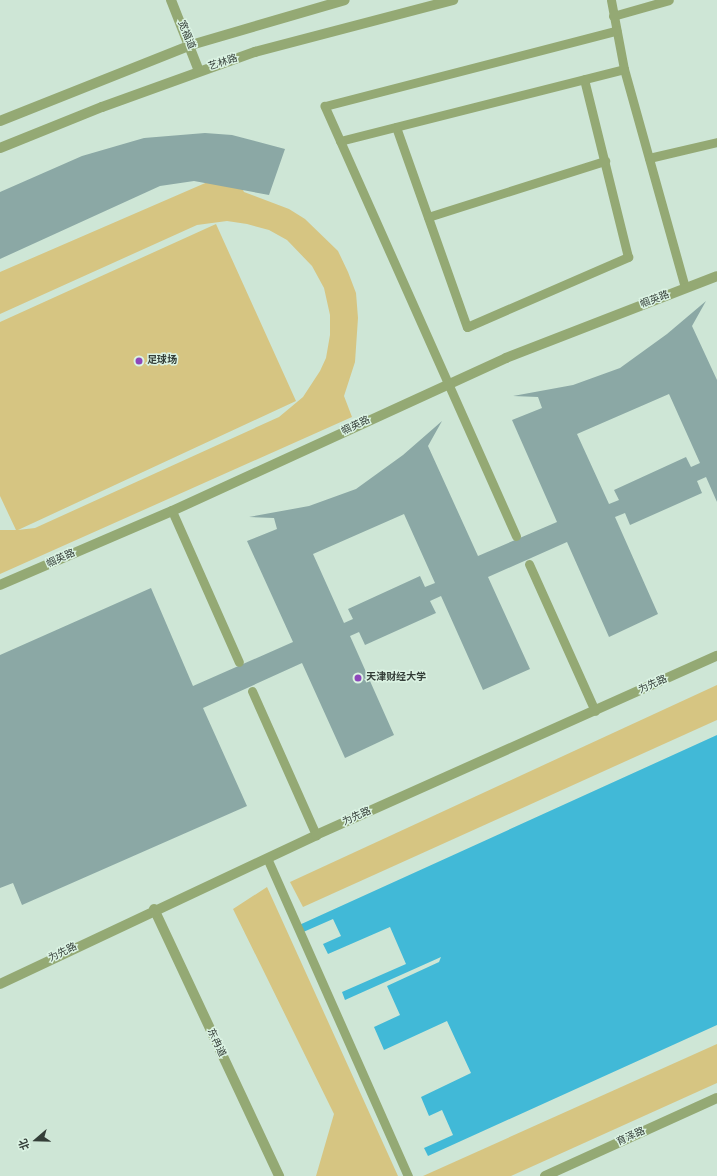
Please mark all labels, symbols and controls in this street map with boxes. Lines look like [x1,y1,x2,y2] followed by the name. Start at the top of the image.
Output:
[175,19,197,51] street label: 宽福道
[207,53,239,73] street label: 艺林路
[639,289,671,311] street label: 帼英路
[147,355,177,367] place label: 足球场
[134,356,144,366] marker: 足球场
[340,414,372,438] street label: 帼英路
[45,547,77,571] street label: 帼英路
[366,672,426,684] place label: 天津财经大学
[353,673,363,683] marker: 天津财经大学
[637,673,669,697] street label: 为先路
[341,805,373,829] street label: 为先路
[47,941,79,965] street label: 为先路
[204,1027,228,1059] street label: 东冉道
[16,1120,56,1160] north arrow
[615,1125,647,1149] street label: 育泽路
[15,1137,33,1152] text: 北

